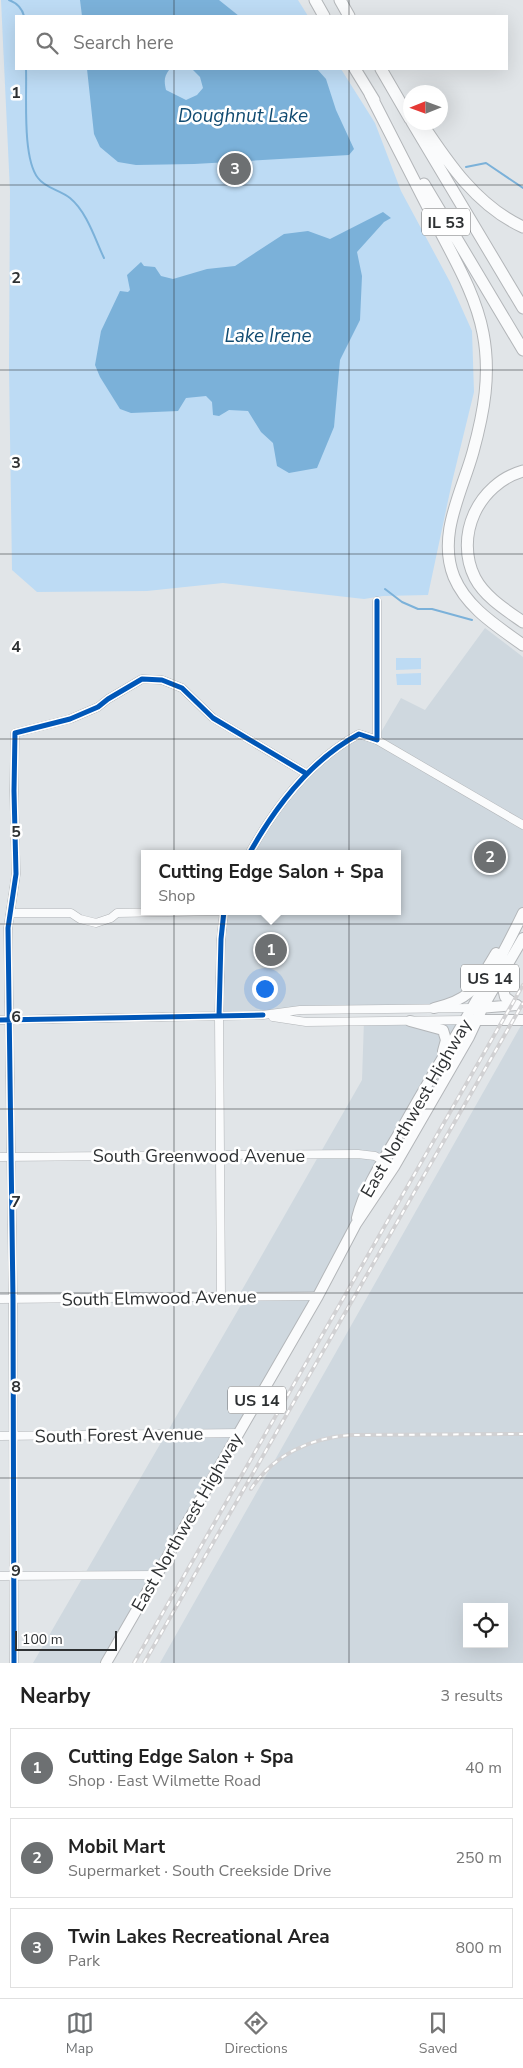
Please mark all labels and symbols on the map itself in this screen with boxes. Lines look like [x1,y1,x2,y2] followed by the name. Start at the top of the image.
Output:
[11,82,21,104] text: 1
[403,85,448,130] north arrow
[178,103,308,129] water label: Doughnut Lake
[219,150,251,188] pin: 3
[422,208,470,236] road number: IL 53
[11,267,21,289] text: 2
[224,323,312,349] water label: Lake Irene
[11,452,21,474] text: 3
[11,636,21,658] text: 4
[11,821,21,843] text: 5
[474,838,506,876] pin: 2
[255,931,287,969] pin: 1
[461,964,519,991] road number: US 14
[252,976,278,1002] your location
[11,1006,21,1028] text: 6
[355,1014,477,1202] street label: East Northwest Highway
[93,1144,305,1168] street label: South Greenwood Avenue
[11,1191,21,1213] text: 7
[61,1284,257,1312] street label: South Elmwood Avenue
[11,1376,21,1398] text: 8
[228,1386,286,1414] road number: US 14
[35,1422,203,1448] street label: South Forest Avenue
[126,1428,248,1616] street label: East Northwest Highway
[11,1560,21,1582] text: 9
[15,1628,118,1651] scale bar

